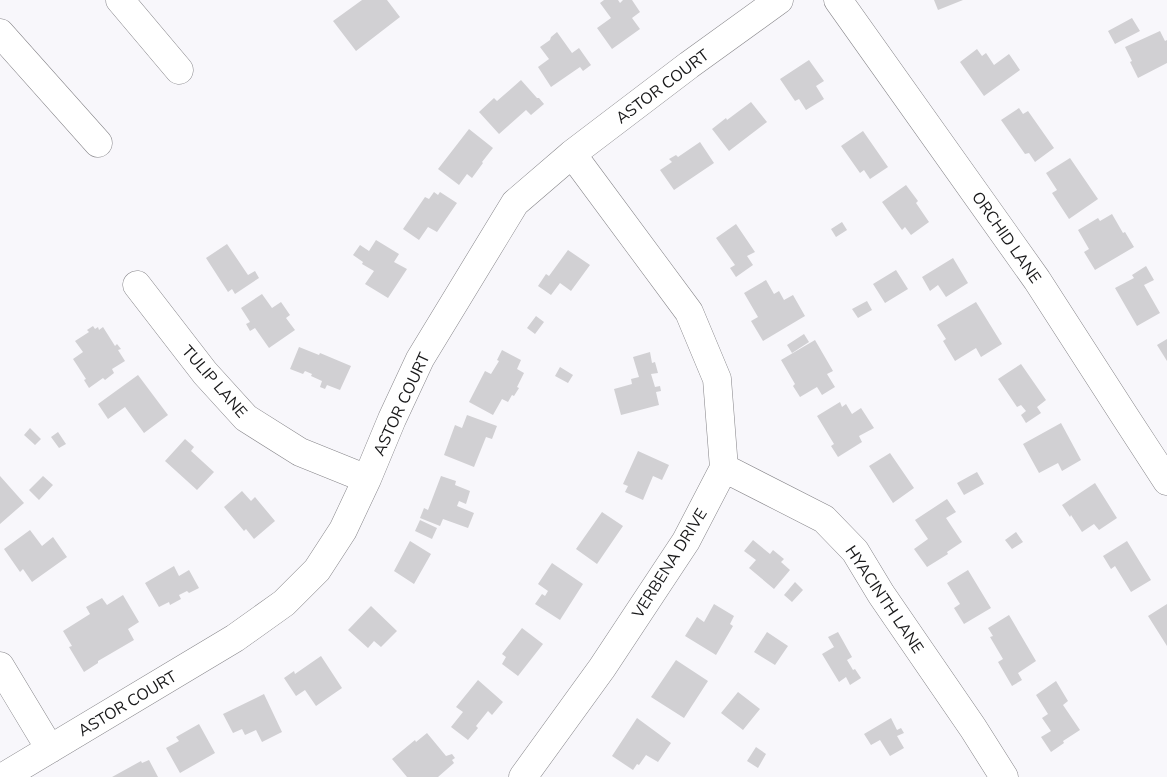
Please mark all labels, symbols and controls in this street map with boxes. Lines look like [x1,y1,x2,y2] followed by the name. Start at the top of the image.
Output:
[611,44,714,129] street label: ASTOR COURT
[966,187,1046,288] street label: ORCHID LANE
[177,341,252,423] street label: TULIP LANE
[368,349,436,460] street label: ASTOR COURT
[627,504,713,624] street label: VERBENA DRIVE
[840,541,929,658] street label: HYACINTH LANE
[74,666,181,742] street label: ASTOR COURT

